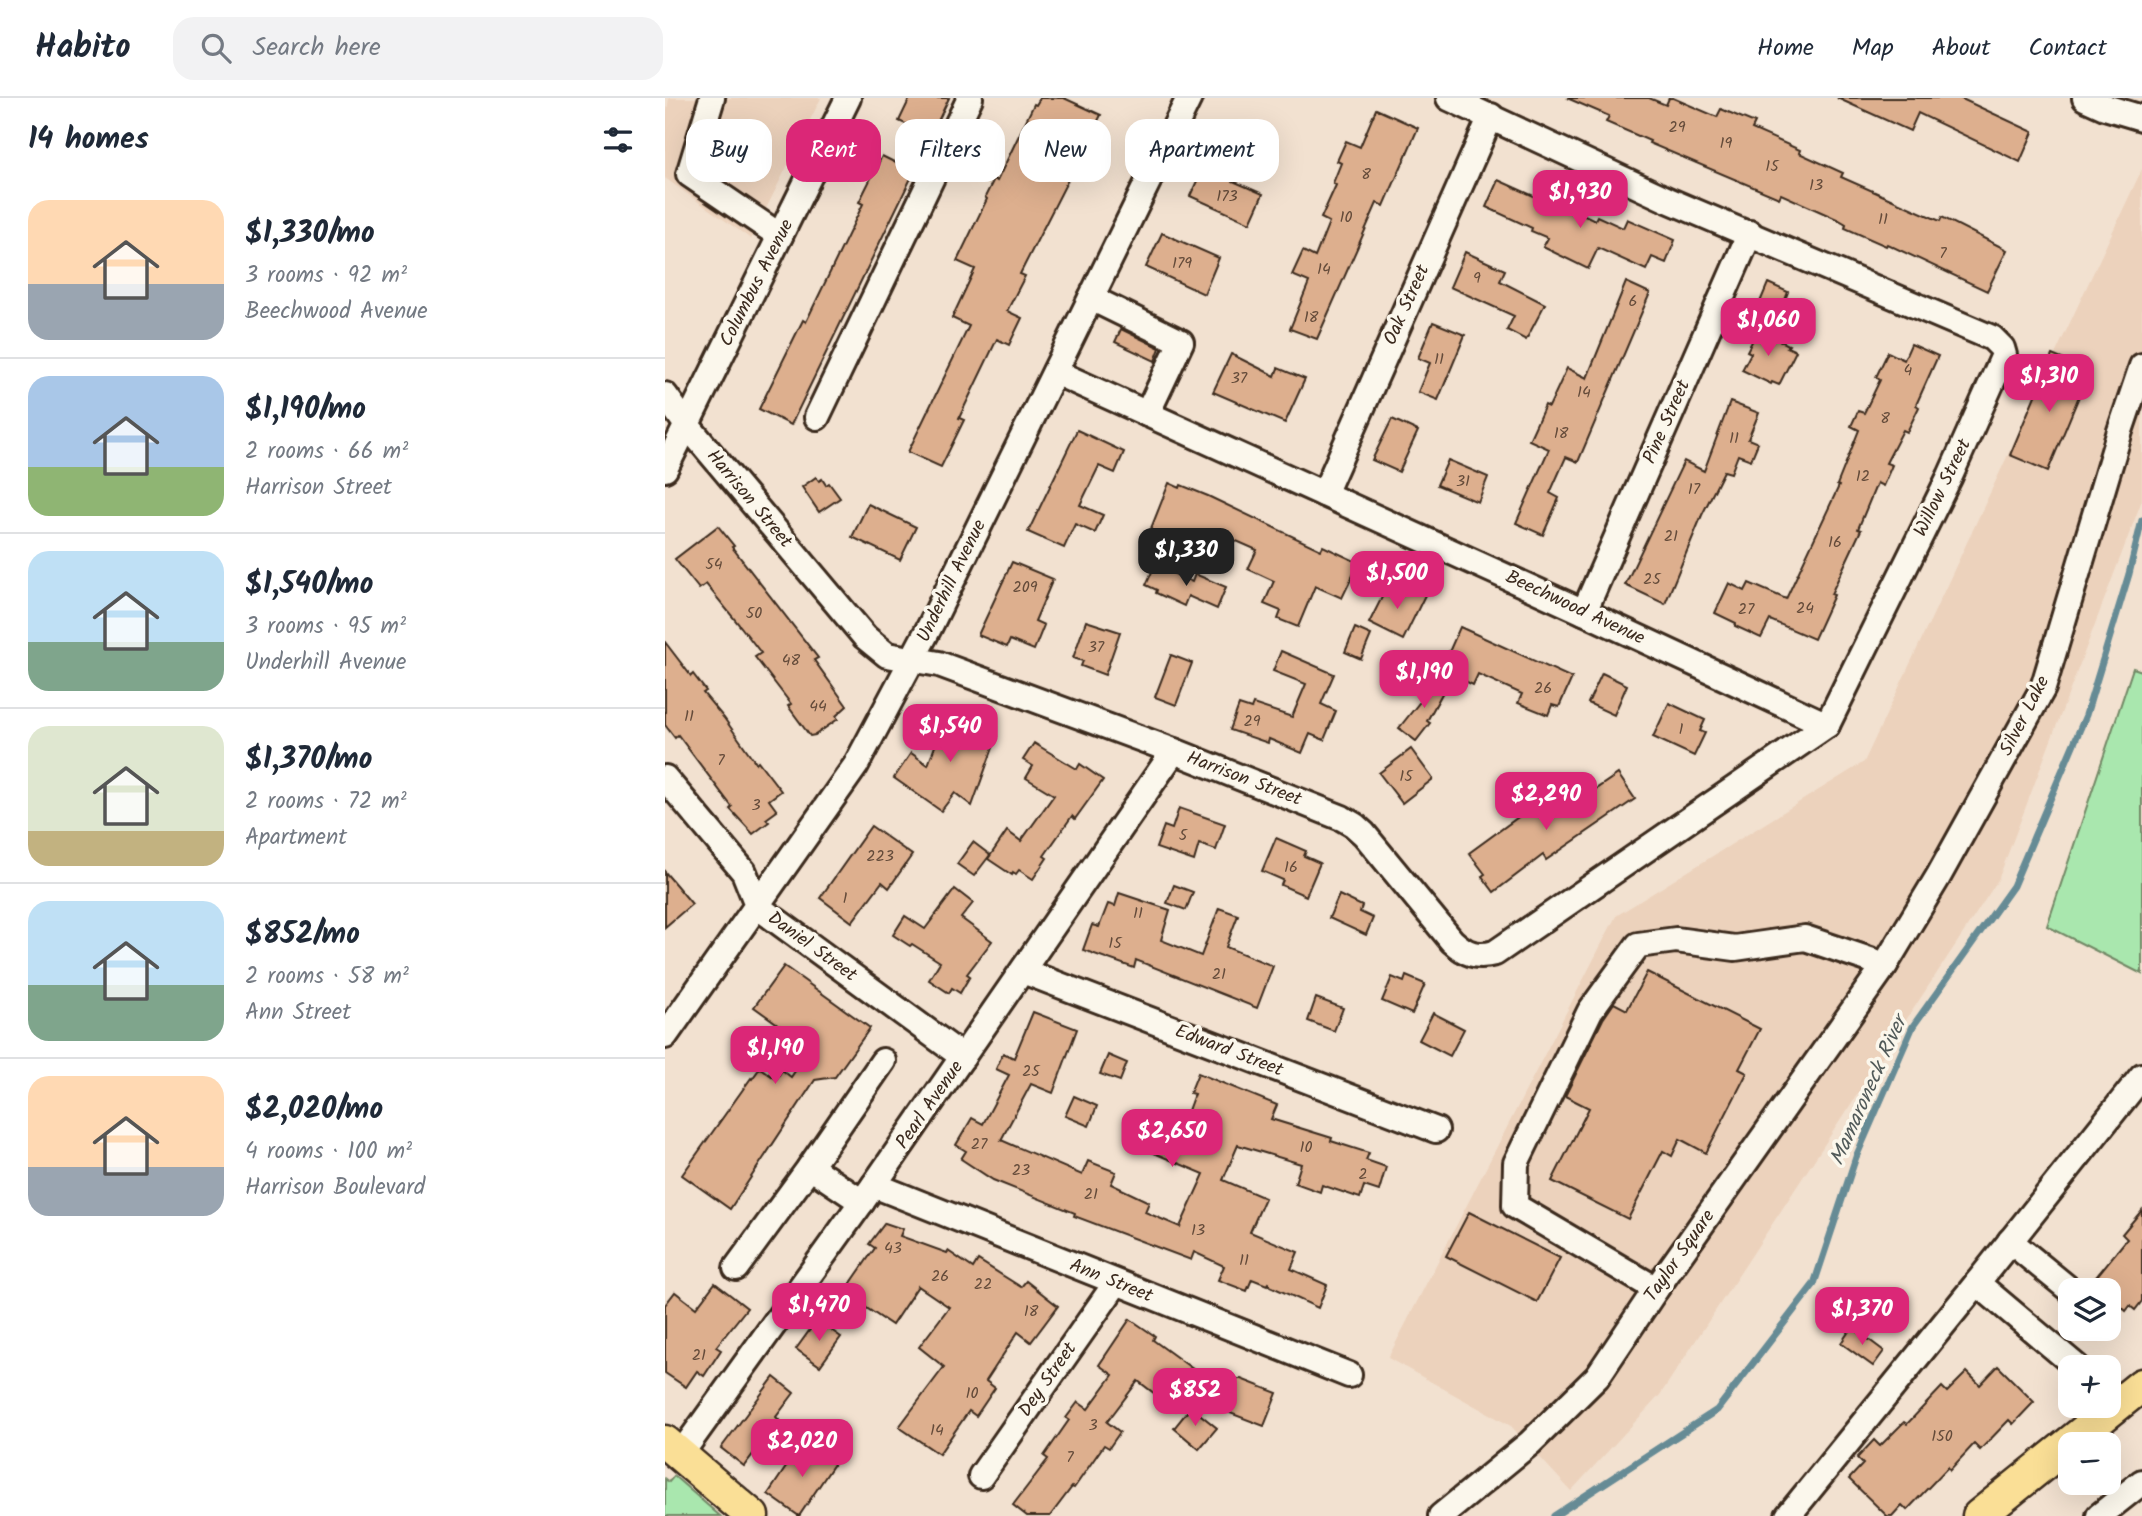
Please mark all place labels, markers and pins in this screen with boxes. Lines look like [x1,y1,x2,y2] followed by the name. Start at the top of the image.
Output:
[1523,170,1637,230] pin: $1,930
[1711,299,1825,358] pin: $1,060
[1992,354,2106,414] pin: $1,310
[1129,528,1243,588] pin: $1,330
[1340,552,1454,611] pin: $1,500
[1367,650,1481,710] pin: $1,190
[893,704,1007,764] pin: $1,540
[1489,772,1603,832] pin: $2,290
[718,1026,832,1086] pin: $1,190
[1115,1110,1229,1169] pin: $2,650
[762,1284,876,1343] pin: $1,470
[1805,1288,1919,1347] pin: $1,370
[1154,1368,1236,1428] pin: $852
[745,1420,859,1479] pin: $2,020

